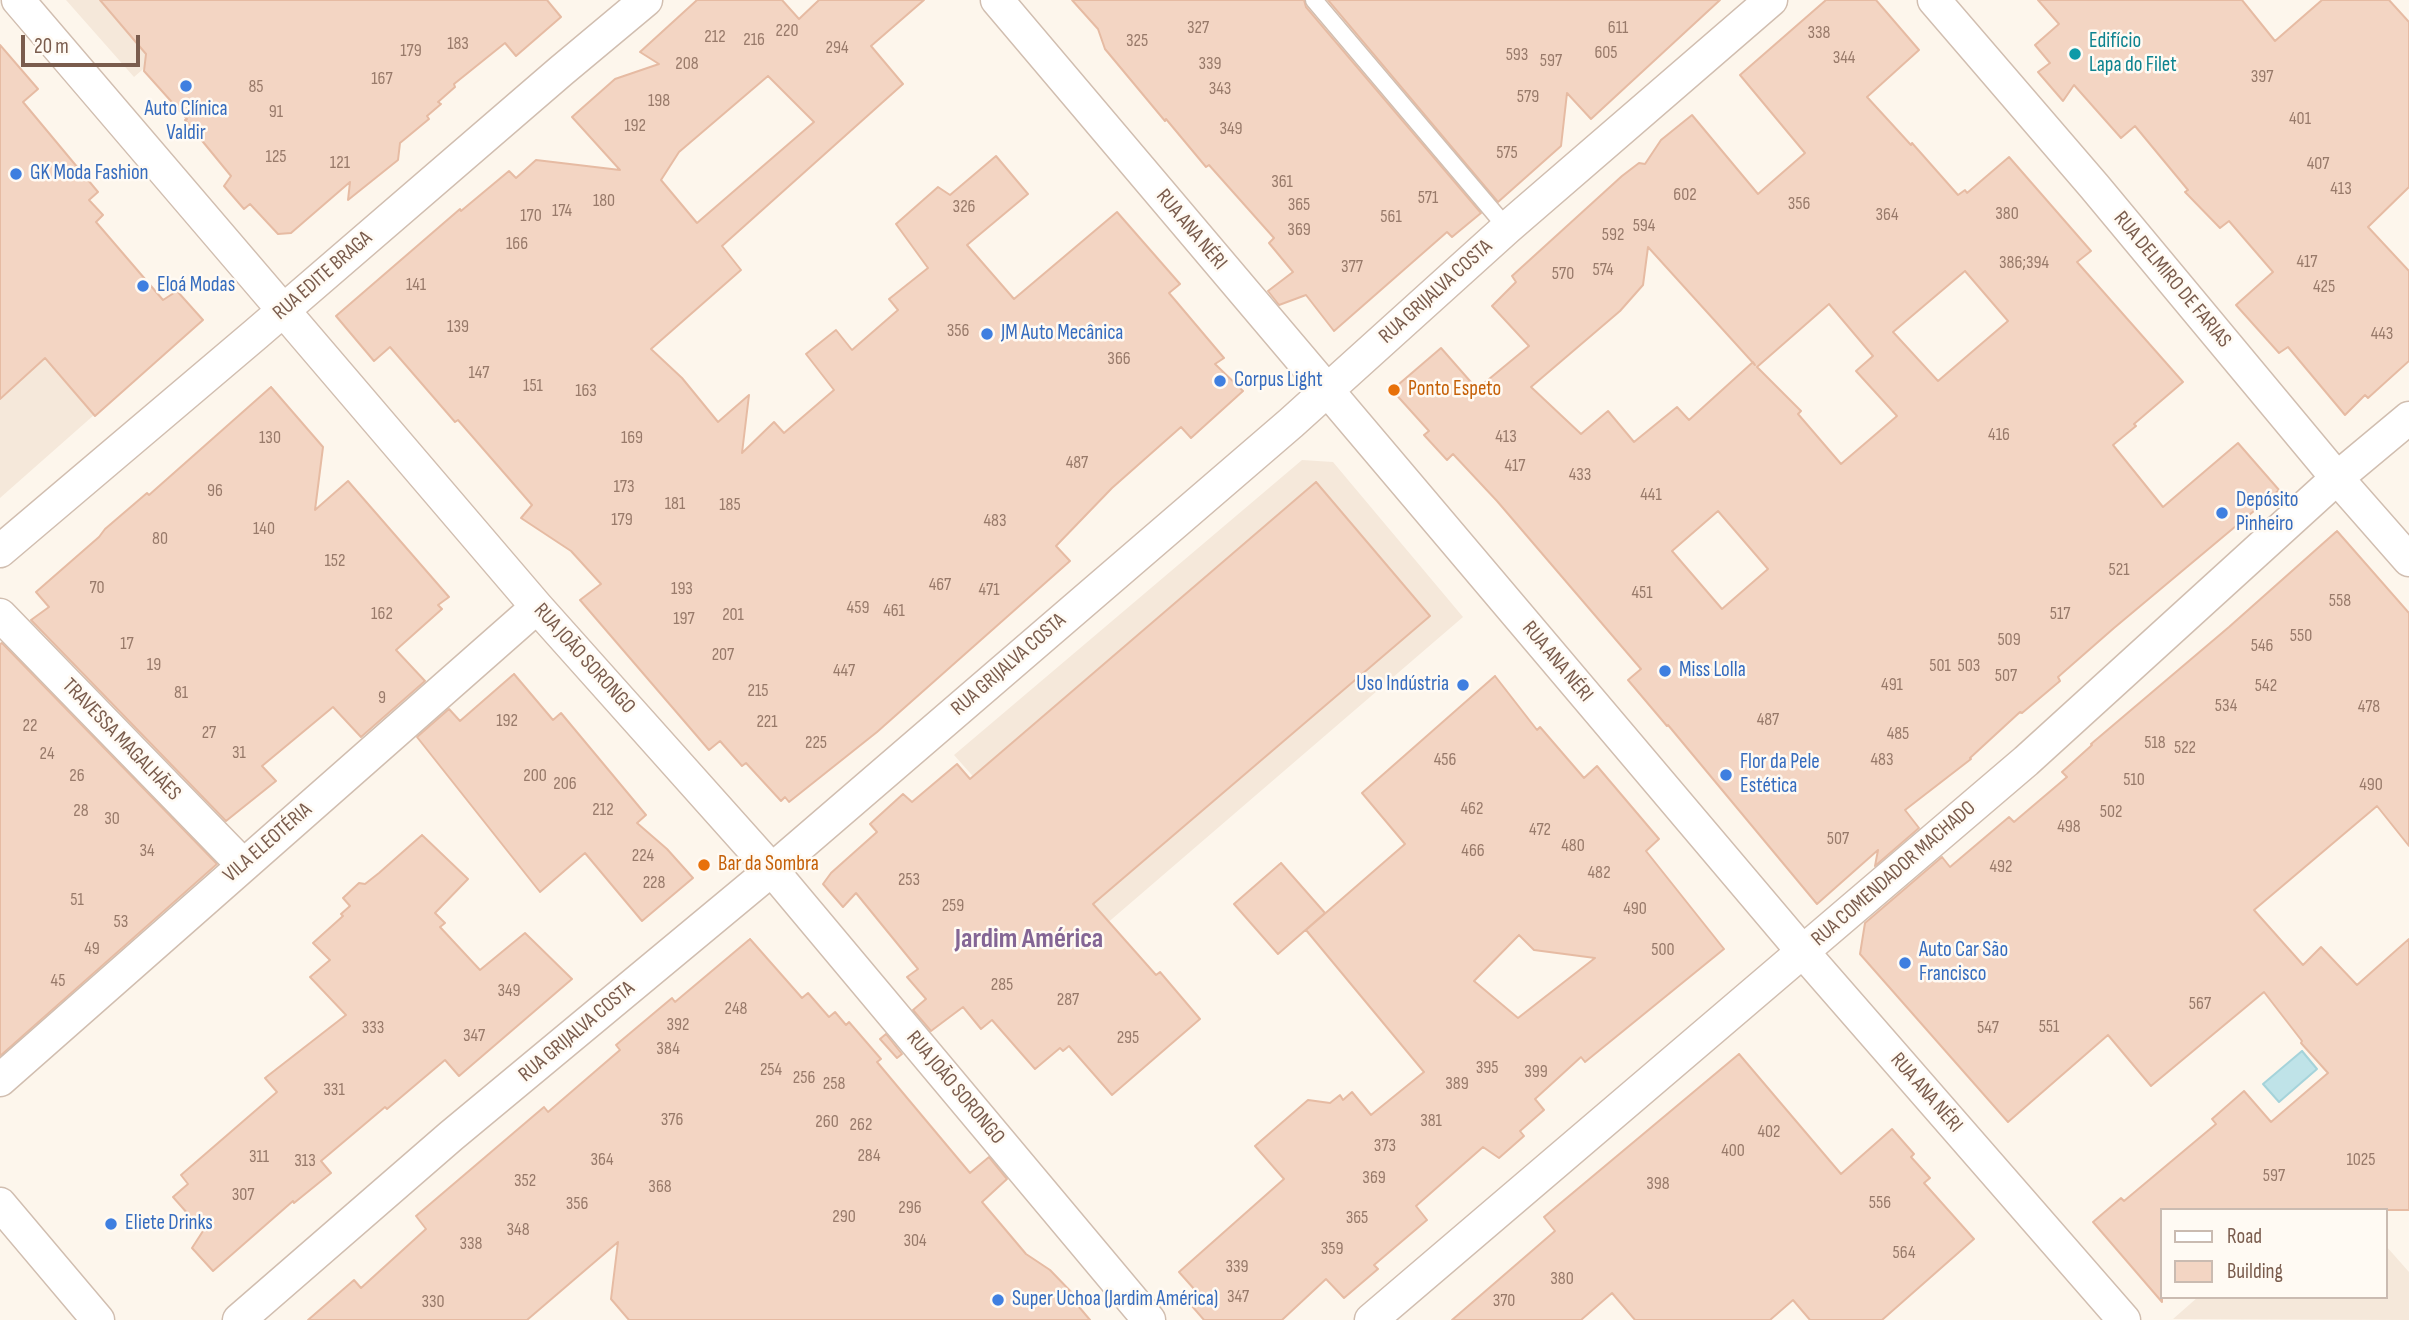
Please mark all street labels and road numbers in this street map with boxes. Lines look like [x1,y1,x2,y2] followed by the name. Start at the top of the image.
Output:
[1150,185,1232,275] street label: RUA ANA NÉRI
[2108,207,2236,353] street label: RUA DELMIRO DE FARIAS
[268,226,378,326] street label: RUA EDITE BRAGA
[1374,235,1498,349] street label: RUA GRIJALVA COSTA
[528,599,640,719] street label: RUA JOÃO SORONGO
[947,608,1071,722] street label: RUA GRIJALVA COSTA
[1516,617,1598,707] street label: RUA ANA NÉRI
[56,674,186,806] street label: TRAVESSA MAGALHÃES
[1807,796,1981,952] street label: RUA COMENDADOR MACHADO
[219,798,317,888] street label: VILA ELEOTÉRIA
[514,976,640,1088] street label: RUA GRIJALVA COSTA
[900,1026,1010,1150] street label: RUA JOÃO SORONGO
[1885,1048,1967,1138] street label: RUA ANA NÉRI

